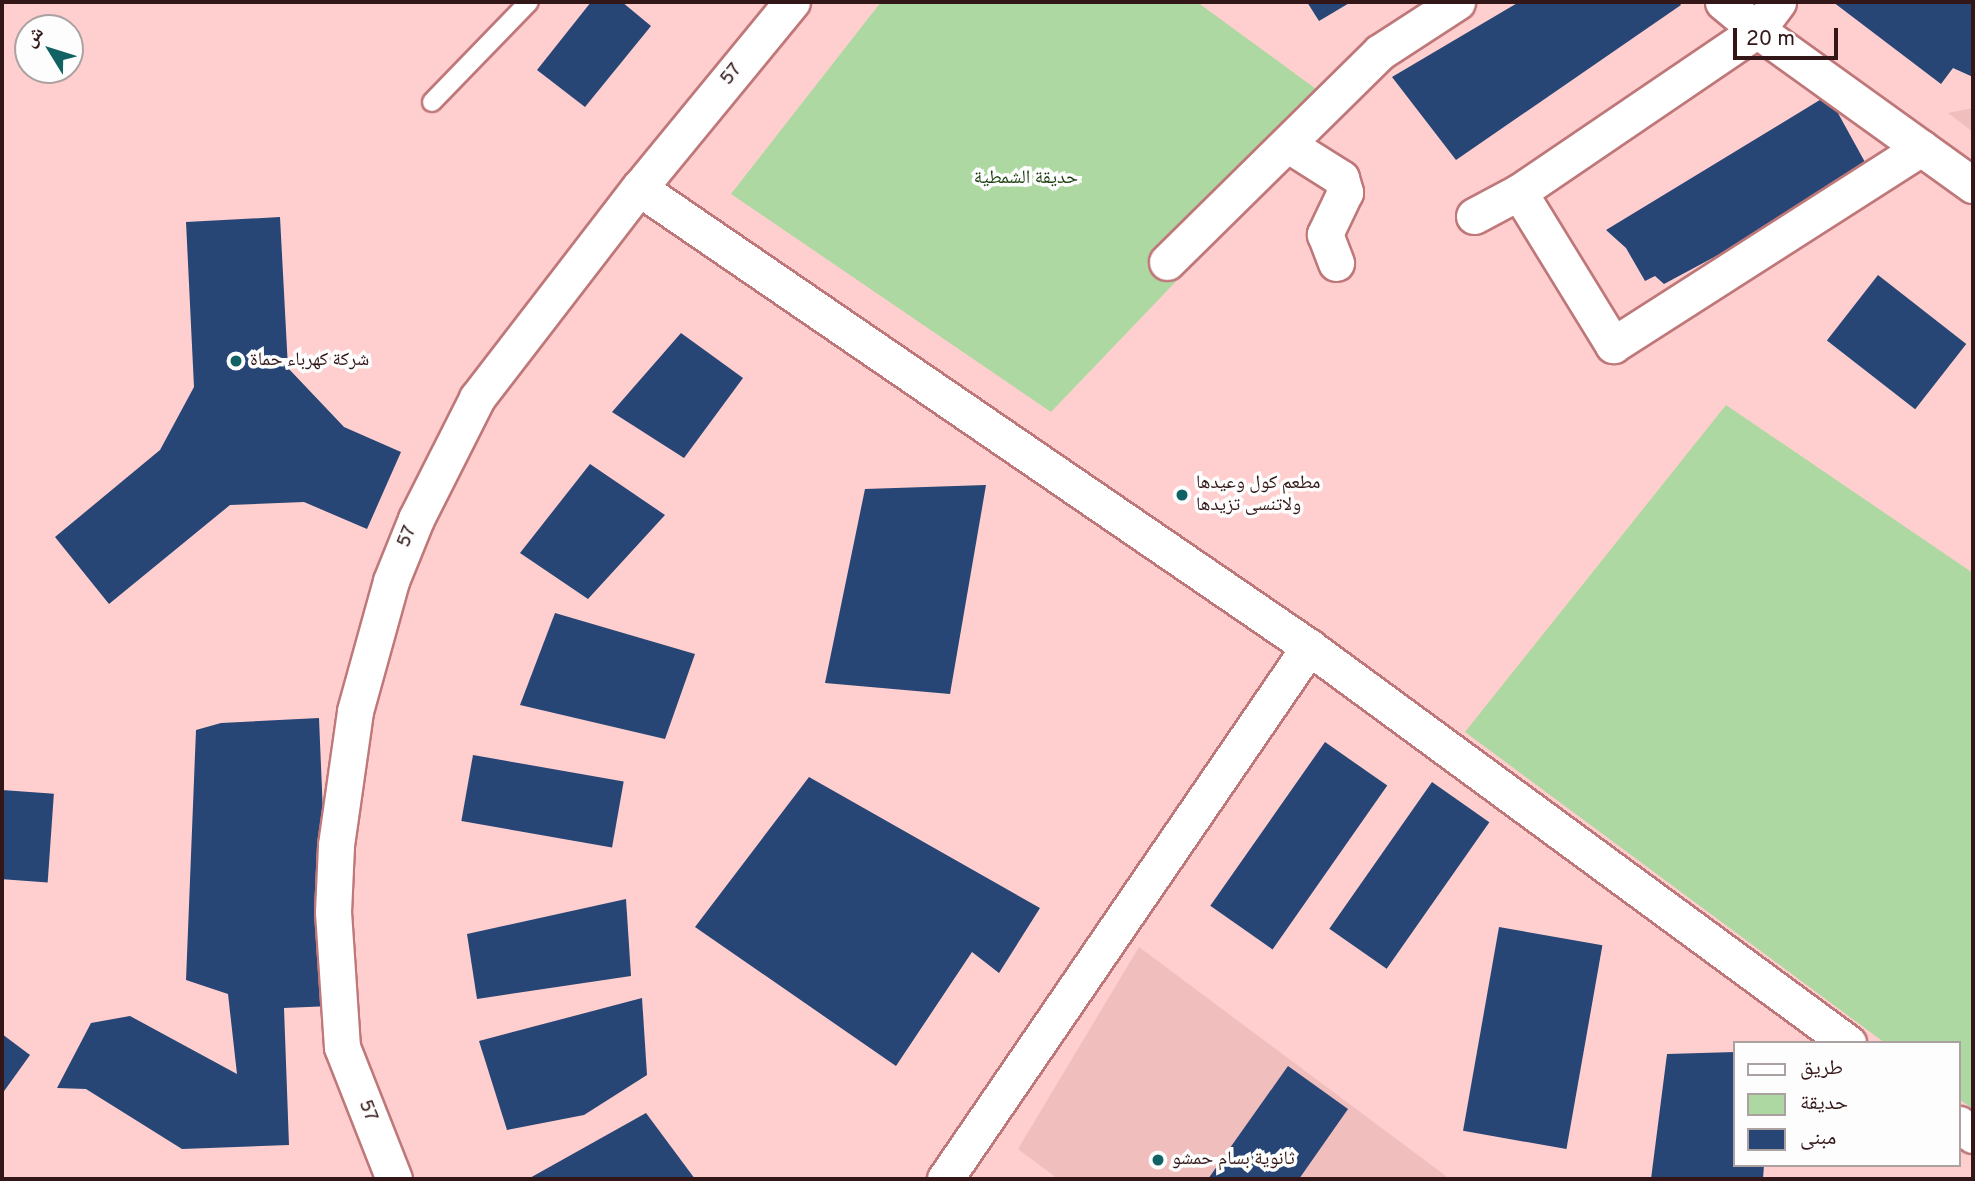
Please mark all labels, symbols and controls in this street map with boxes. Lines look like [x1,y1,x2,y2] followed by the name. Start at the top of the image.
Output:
[14,14,84,84] north arrow
[1737,14,1842,58] scale bar
[18,22,50,53] text: ش
[1746,26,1795,53] text: 20 m
[716,59,748,91] street label: 57
[974,168,1078,190] park label: حديقة الشمطية
[250,350,369,372] place label: شركة كهرباء حماة
[228,353,244,369] marker: شركة كهرباء حماة
[1196,473,1320,517] place label: مطعم كول وعيدها ولاتنسى تزيدها
[1174,487,1190,503] marker: مطعم كول وعيدها ولاتنسى تزيدها
[393,523,423,551] street label: 57
[1734,1041,1961,1167] legend
[1800,1055,1843,1082] text: طريق
[1800,1090,1848,1117] text: حديقة
[352,1097,382,1125] street label: 57
[1800,1125,1836,1152] text: مبنى
[1172,1149,1295,1171] place label: ثانوية بسام حمشو
[1150,1152,1166,1168] marker: ثانوية بسام حمشو

